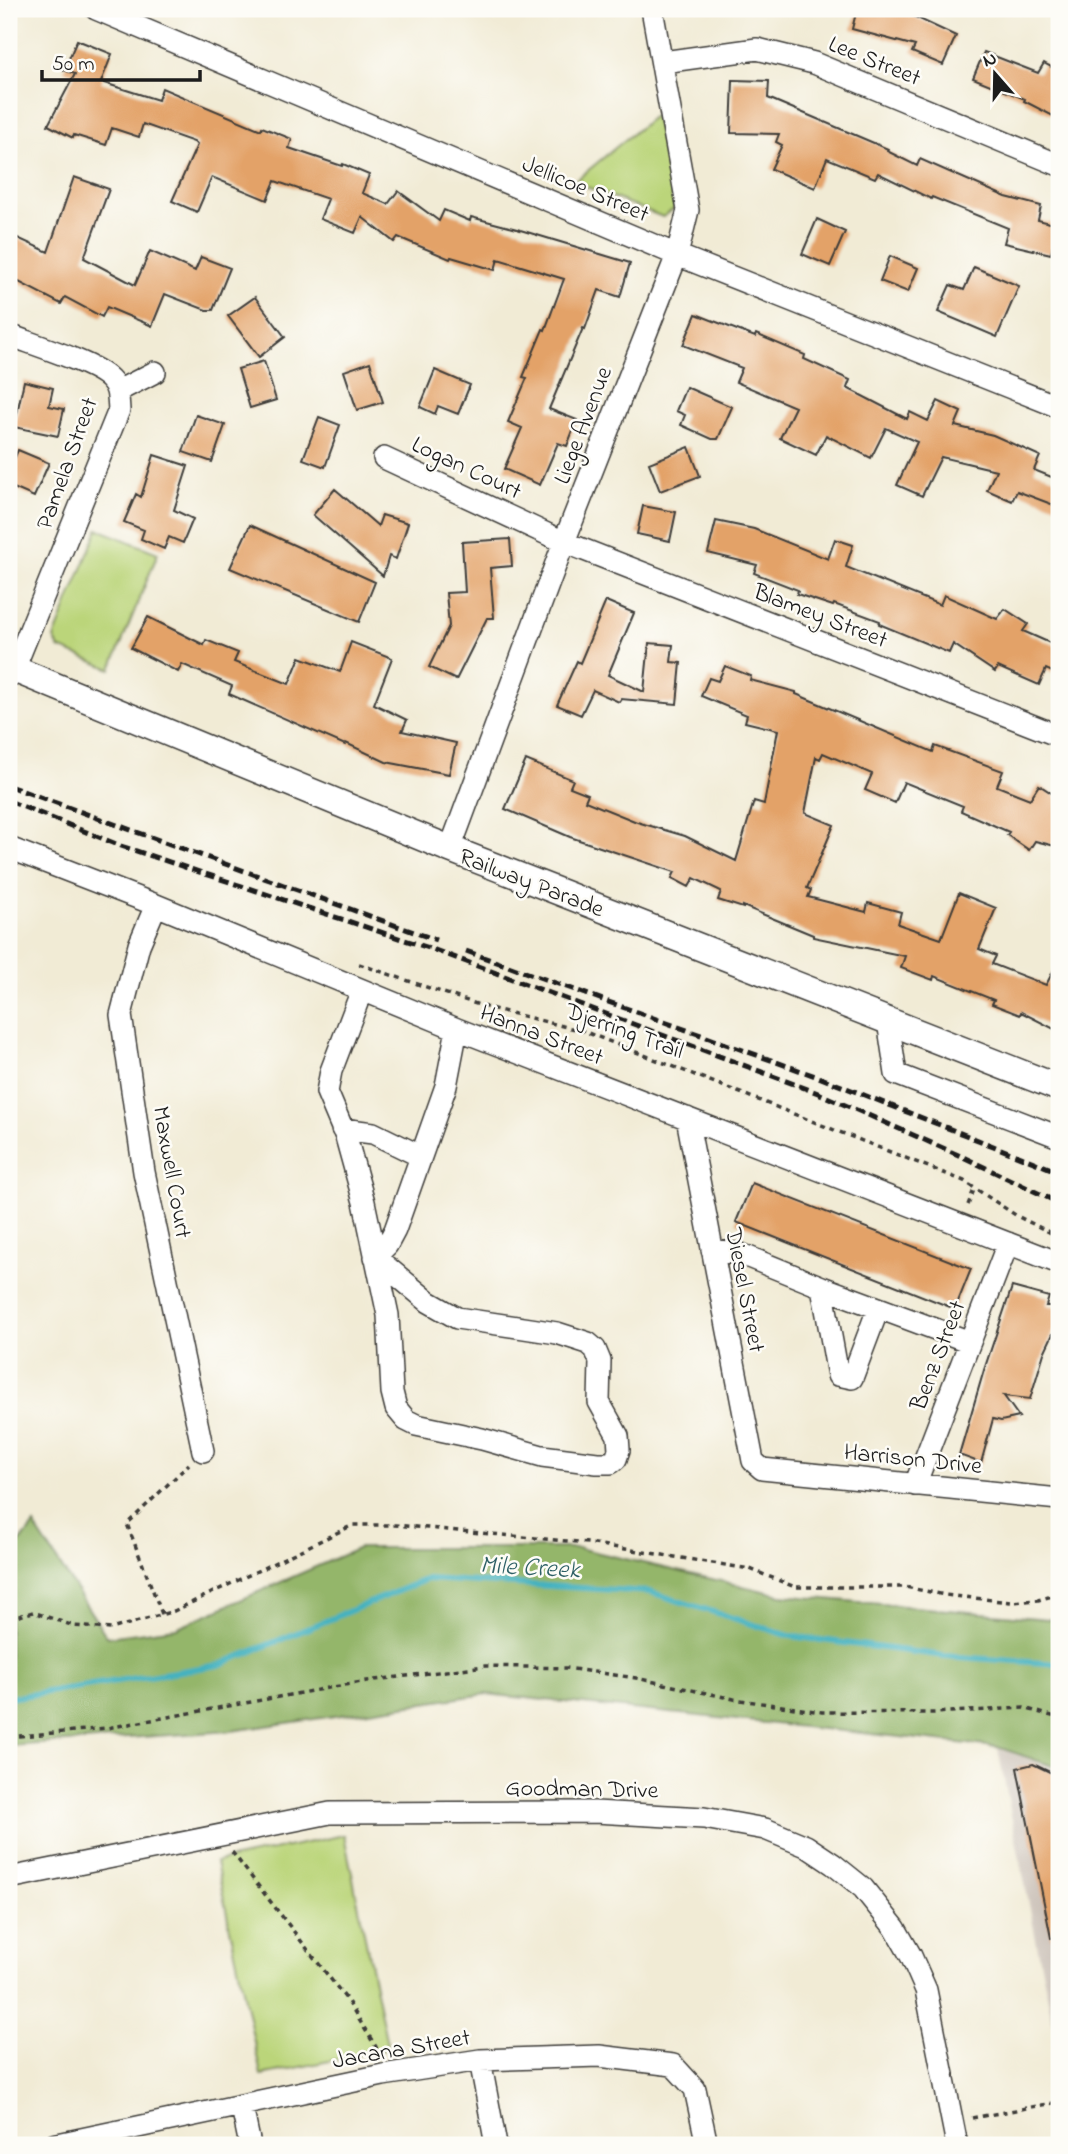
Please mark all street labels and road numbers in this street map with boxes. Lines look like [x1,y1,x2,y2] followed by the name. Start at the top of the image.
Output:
[823,28,926,97] street label: Lee Street
[516,148,654,233] street label: Jellicoe Street
[546,362,623,490] street label: Liege Avenue
[28,393,108,535] street label: Pamela Street
[405,429,527,510] street label: Logan Court
[747,575,892,660] street label: Blamey Street
[453,841,609,929] street label: Railway Parade
[559,994,688,1070] street label: Djerring Trail
[474,997,608,1076] street label: Hanna Street
[142,1104,199,1241] street label: Maxwell Court
[714,1224,773,1356] street label: Diesel Street
[902,1296,976,1417] street label: Benz Street
[842,1436,984,1485] street label: Harrison Drive
[505,1772,659,1809] street label: Goodman Drive
[330,2021,473,2080] street label: Jacana Street

